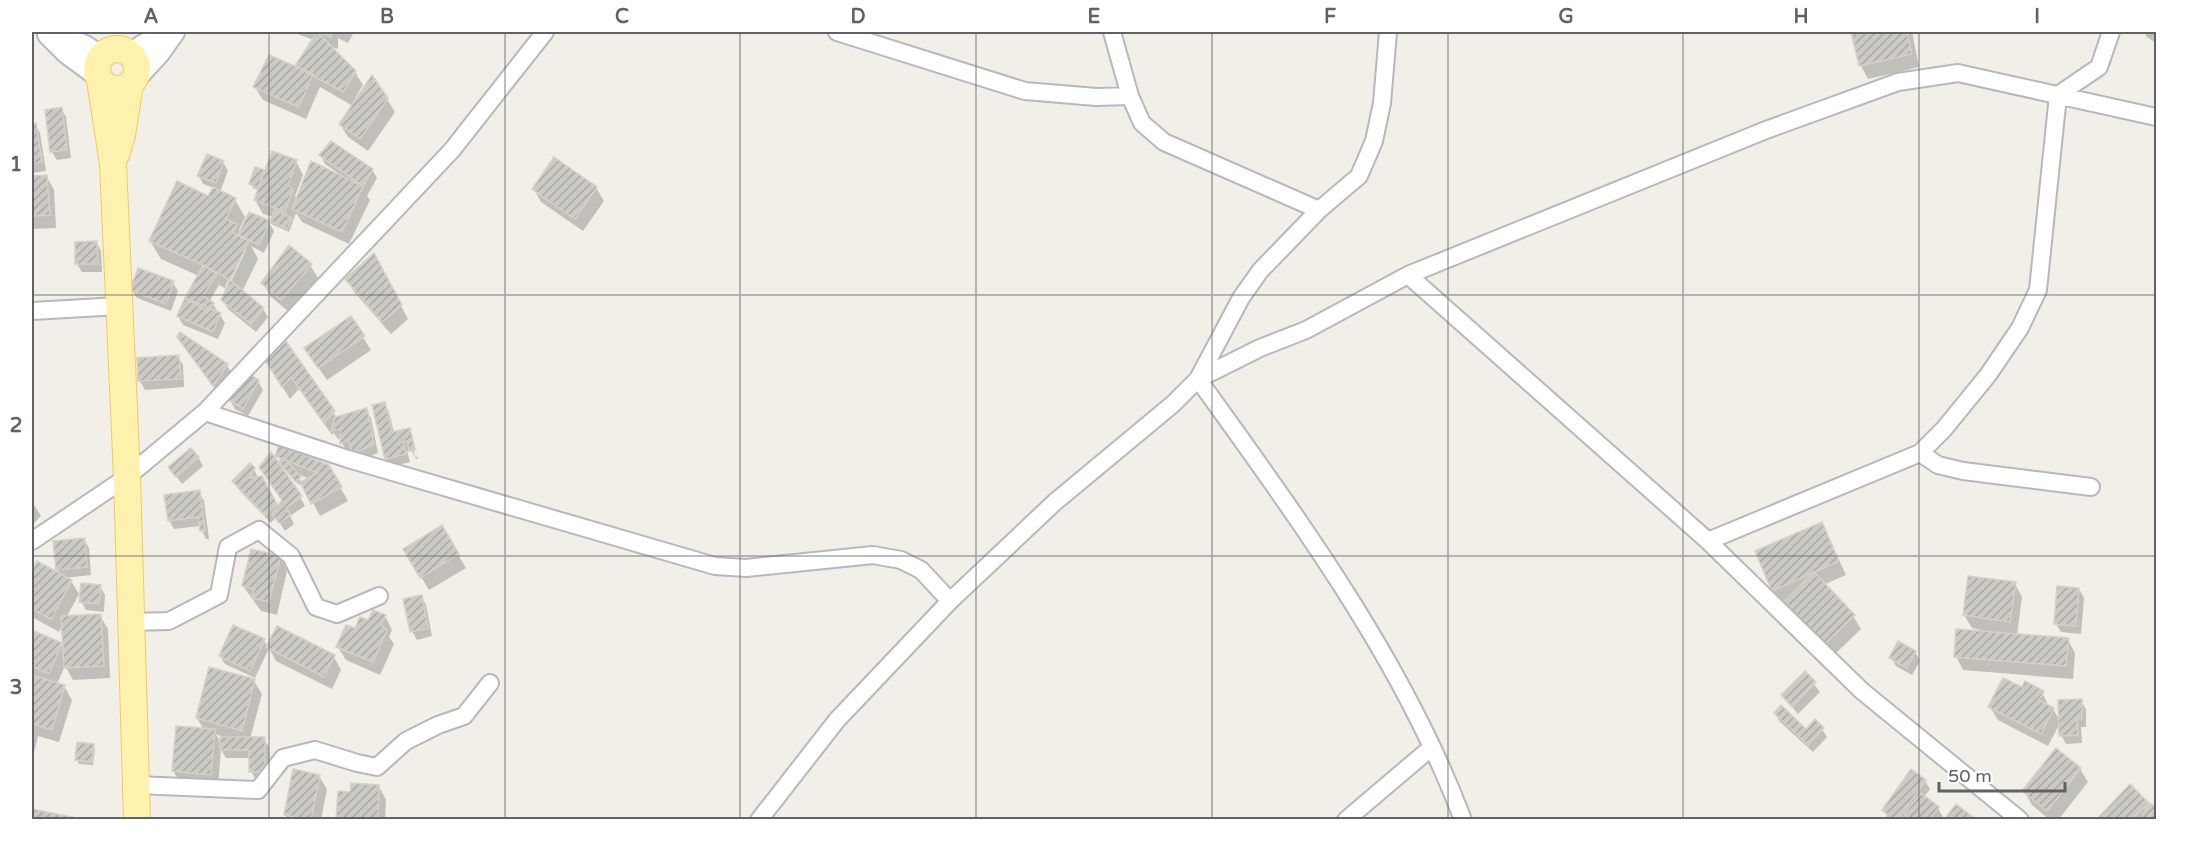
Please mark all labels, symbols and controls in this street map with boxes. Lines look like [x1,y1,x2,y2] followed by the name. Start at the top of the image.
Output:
[144,5,159,29] text: A
[380,5,394,29] text: B
[615,5,629,29] text: C
[850,5,866,29] text: D
[1088,5,1101,29] text: E
[1324,5,1336,29] text: F
[1558,5,1574,29] text: G
[1793,5,1809,29] text: H
[2034,5,2040,29] text: I
[10,153,22,177] text: 1
[10,414,22,438] text: 2
[10,676,22,700] text: 3
[1939,755,2065,793] scale bar
[1948,765,1992,787] text: 50 m

